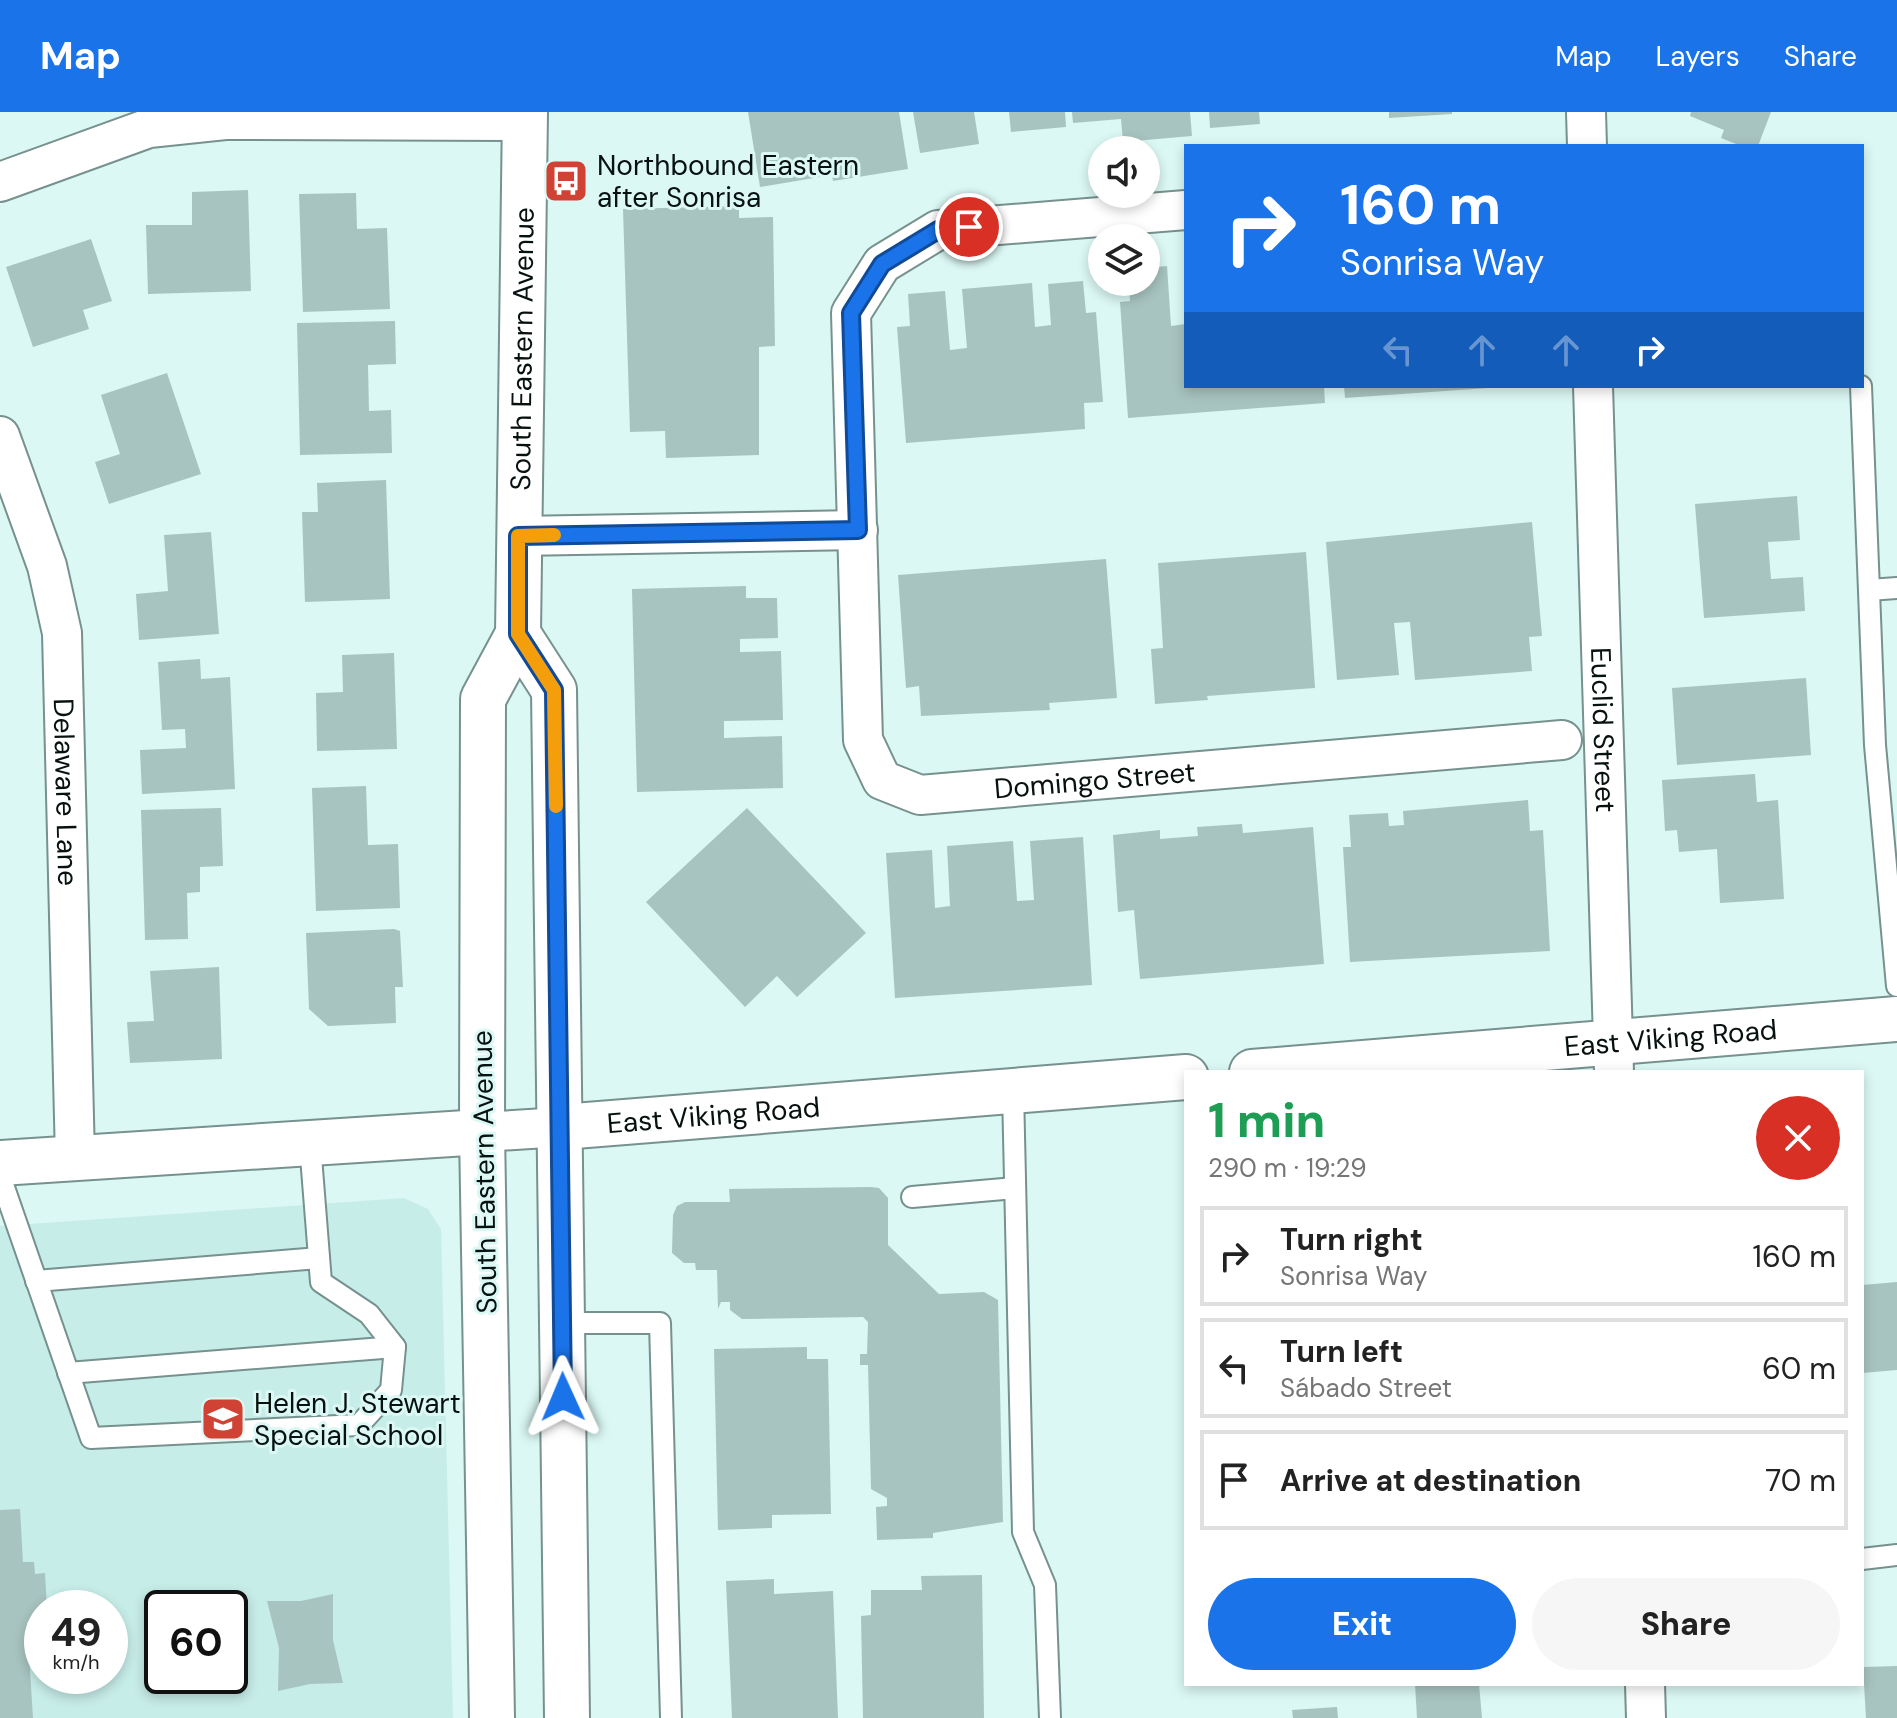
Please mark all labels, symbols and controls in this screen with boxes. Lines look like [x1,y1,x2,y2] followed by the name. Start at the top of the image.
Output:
[40,31,121,81] text: Map
[1555,38,1612,75] text: Map
[1656,38,1740,75] text: Layers
[1784,38,1857,75] text: Share
[1088,136,1160,296] map controls
[1088,136,1160,208] button: sound
[597,147,859,216] place label: Northbound Eastern after Sonrisa
[542,157,590,205] bus stop icon: Northbound Eastern after Sonrisa
[1340,168,1501,241] text: 160 m
[1208,176,1312,280] icon: right
[935,193,1003,261] pin
[947,205,991,249] icon: arrive
[502,207,543,491] street label: South Eastern Avenue
[1088,224,1160,296] button: layers
[1340,239,1544,286] text: Sonrisa Way
[1376,328,1420,372] icon: left
[1460,328,1504,372] icon: ahead
[1544,328,1588,372] icon: ahead
[1628,328,1672,372] icon: right
[1582,647,1624,813] street label: Euclid Street
[45,698,86,886] street label: Delaware Lane
[993,753,1197,808] street label: Domingo Street
[1563,1011,1779,1065] street label: East Viking Road
[464,1030,505,1314] street label: South Eastern Avenue
[606,1088,822,1142] street label: East Viking Road
[1208,1089,1325,1152] text: 1 min
[1756,1096,1840,1180] button: close
[1208,1151,1367,1185] text: 290 m · 19:29
[1280,1220,1423,1259] text: Turn right
[1212,1234,1256,1278] icon: right
[1753,1237,1836,1276] text: 160 m
[1280,1259,1428,1293] text: Sonrisa Way
[1280,1332,1403,1371] text: Turn left
[1212,1346,1256,1390] icon: left
[1762,1349,1836,1388] text: 60 m
[521,1355,605,1439] position arrow
[1280,1371,1452,1405] text: Sábado Street
[254,1385,461,1454] place label: Helen J. Stewart Special School
[199,1395,247,1443] school or university icon: Helen J. Stewart Special School
[1212,1458,1256,1502] icon: arrive
[1280,1461,1581,1500] text: Arrive at destination
[1765,1461,1836,1500] text: 70 m
[1208,1578,1516,1670] button: Exit
[1532,1578,1840,1670] button: Share
[144,1590,248,1694] speed limit sign: 60
[50,1606,102,1658] text: 49
[52,1649,100,1675] text: km/h

